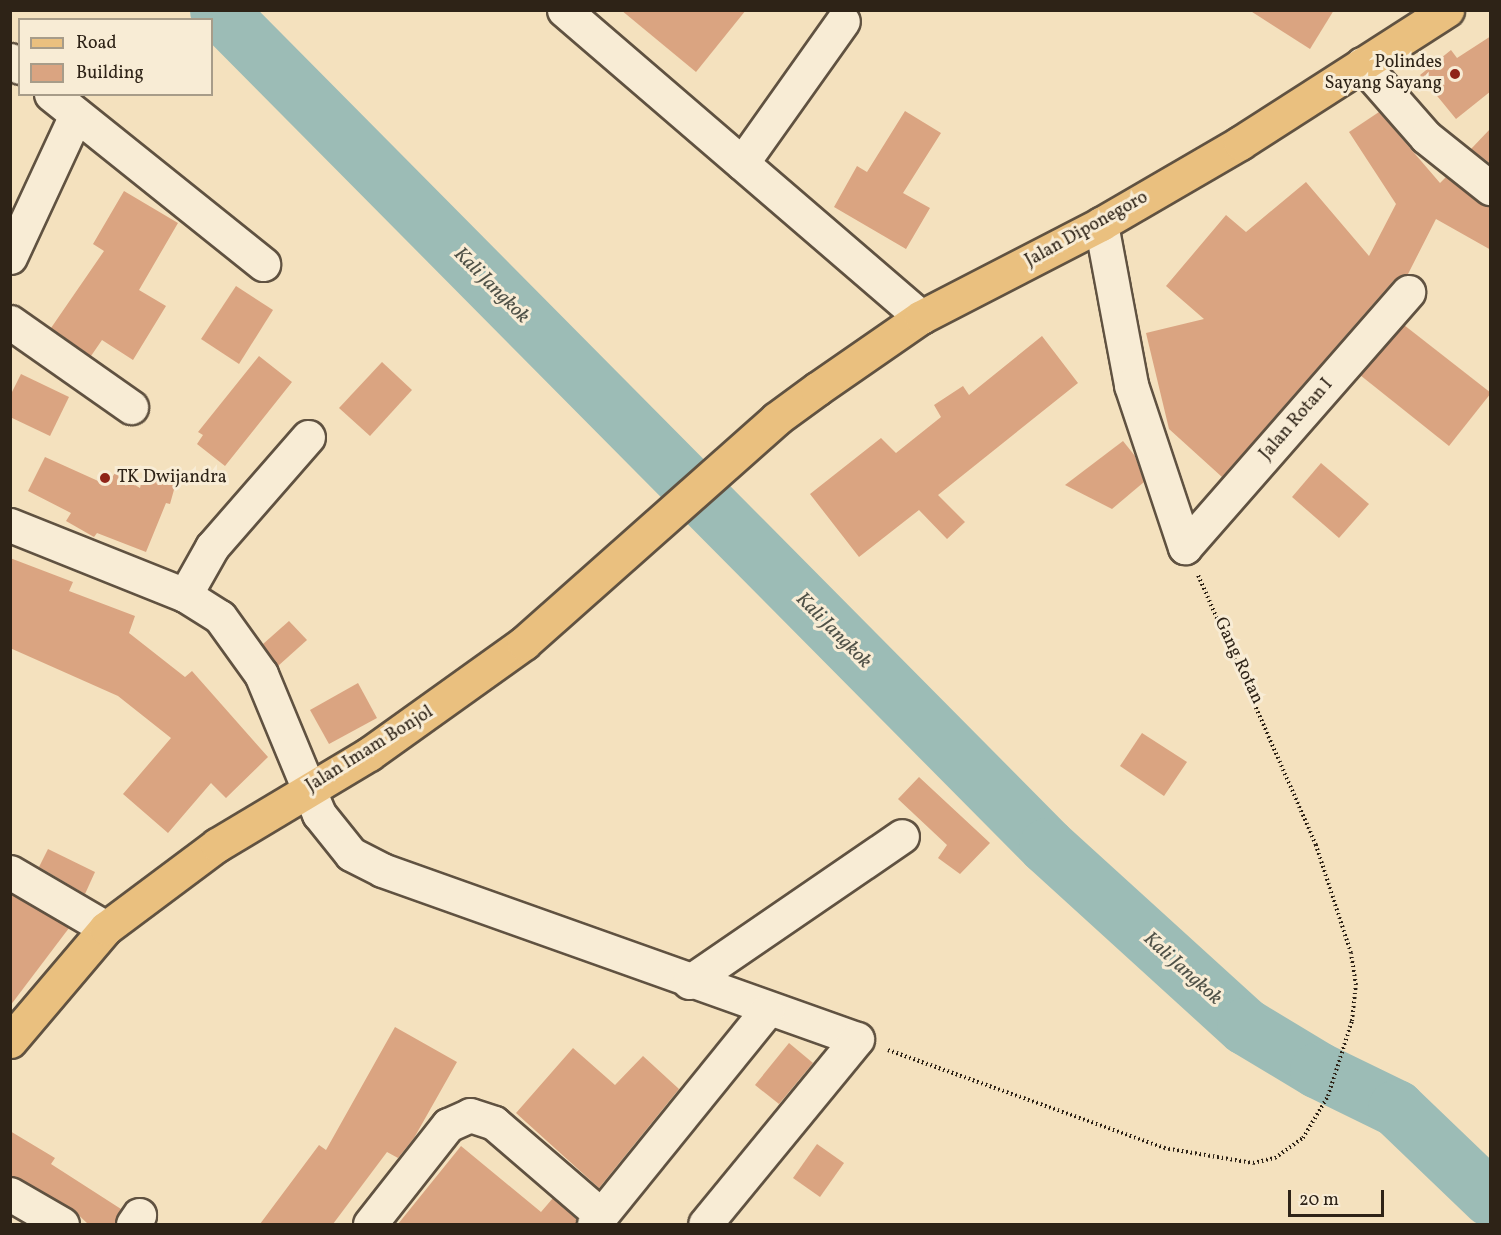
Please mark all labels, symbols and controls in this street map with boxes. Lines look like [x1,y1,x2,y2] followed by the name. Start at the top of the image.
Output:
[18,18,213,96] legend
[76,31,117,56] text: Road
[1324,53,1442,96] place label: Polindes Sayang Sayang
[76,61,144,86] text: Building
[1446,65,1464,83] marker: Polindes Sayang Sayang
[1022,187,1152,273] street label: Jalan Diponegoro
[448,243,534,329] water label: Kali Jangkok
[1256,375,1338,465] street label: Jalan Rotan I
[117,467,227,489] place label: TK Dwijandra
[98,471,112,485] marker: TK Dwijandra
[790,588,876,674] water label: Kali Jangkok
[1209,614,1267,708] street label: Gang Rotan
[302,702,438,798] street label: Jalan Imam Bonjol
[1138,927,1226,1011] water label: Kali Jangkok
[1291,1178,1387,1216] scale bar
[1299,1188,1339,1213] text: 20 m

